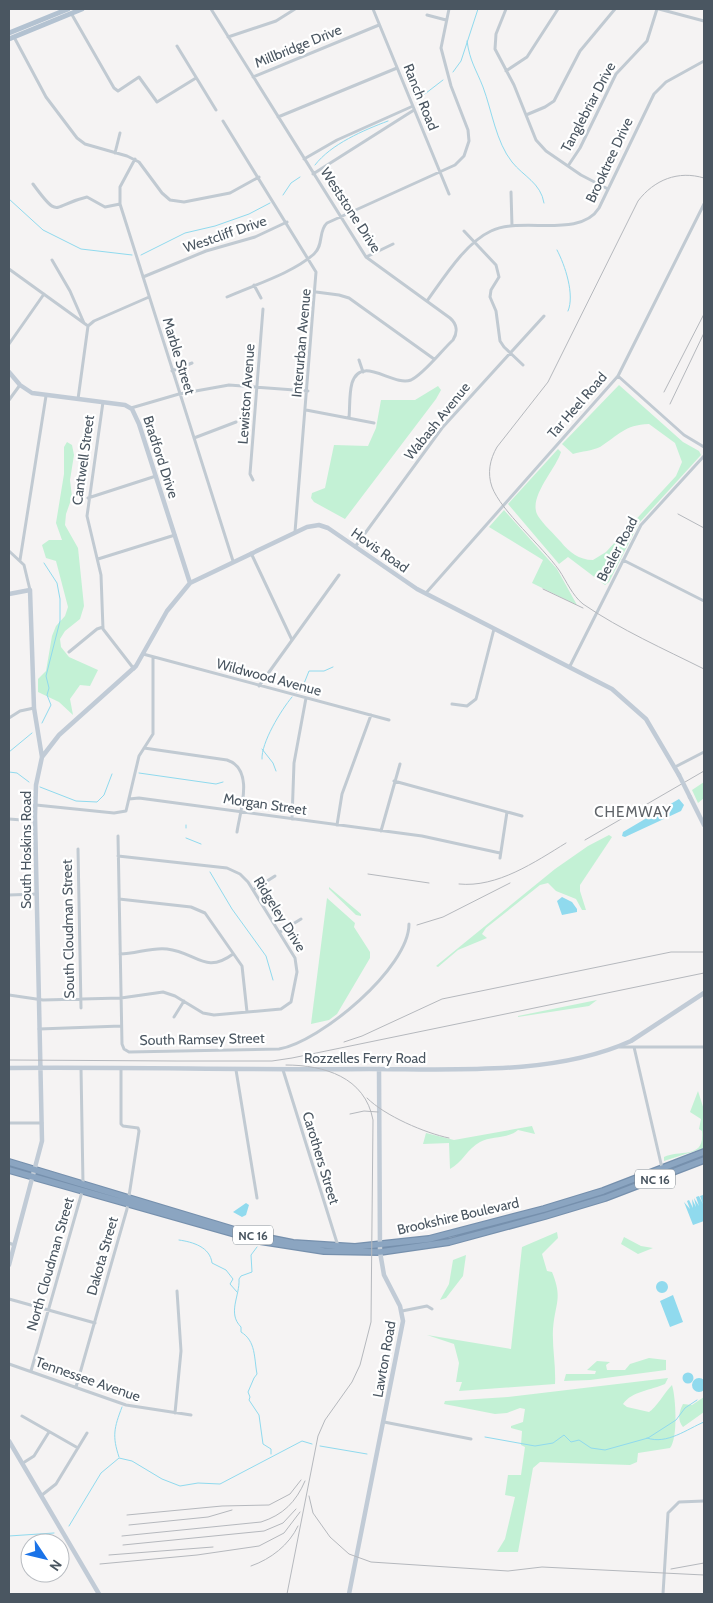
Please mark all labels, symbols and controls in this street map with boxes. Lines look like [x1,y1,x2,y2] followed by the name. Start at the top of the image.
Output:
[252,20,344,72] street label: Millbridge Drive
[557,59,619,155] street label: Tanglebriar Drive
[399,61,443,133] street label: Ranch Road
[581,114,637,206] street label: Brooktree Drive
[317,164,385,256] street label: Weststone Drive
[181,211,269,257] street label: Westcliff Drive
[287,288,315,398] street label: Interurban Avenue
[159,315,199,397] street label: Marble Street
[234,343,258,445] street label: Lewiston Avenue
[543,368,611,442] street label: Tar Heel Road
[400,378,474,464] street label: Wabash Avenue
[139,413,183,501] street label: Bradford Drive
[68,414,98,506] street label: Cantwell Street
[592,514,642,584] street label: Bealer Road
[348,524,412,576] street label: Hovis Road
[215,654,323,700] street label: Wildwood Avenue
[222,789,308,819] street label: Morgan Street
[17,791,35,909] street label: South Hoskins Road
[594,803,672,821] district label: CHEMWAY
[58,859,78,999] street label: South Cloudman Street
[250,873,310,955] street label: Ridgeley Drive
[139,1029,265,1049] street label: South Ramsey Street
[304,1049,426,1067] street label: Rozzelles Ferry Road
[298,1109,344,1207] street label: Carothers Street
[635,1170,675,1188] road number: NC 16
[395,1193,521,1239] street label: Brookshire Boulevard
[22,1195,78,1333] street label: North Cloudman Street
[82,1214,122,1297] street label: Dakota Street
[233,1226,273,1244] road number: NC 16
[368,1319,400,1399] street label: Lawton Road
[33,1353,143,1405] street label: Tennessee Avenue
[20,1533,70,1583] north arrow
[45,1556,66,1575] text: N

